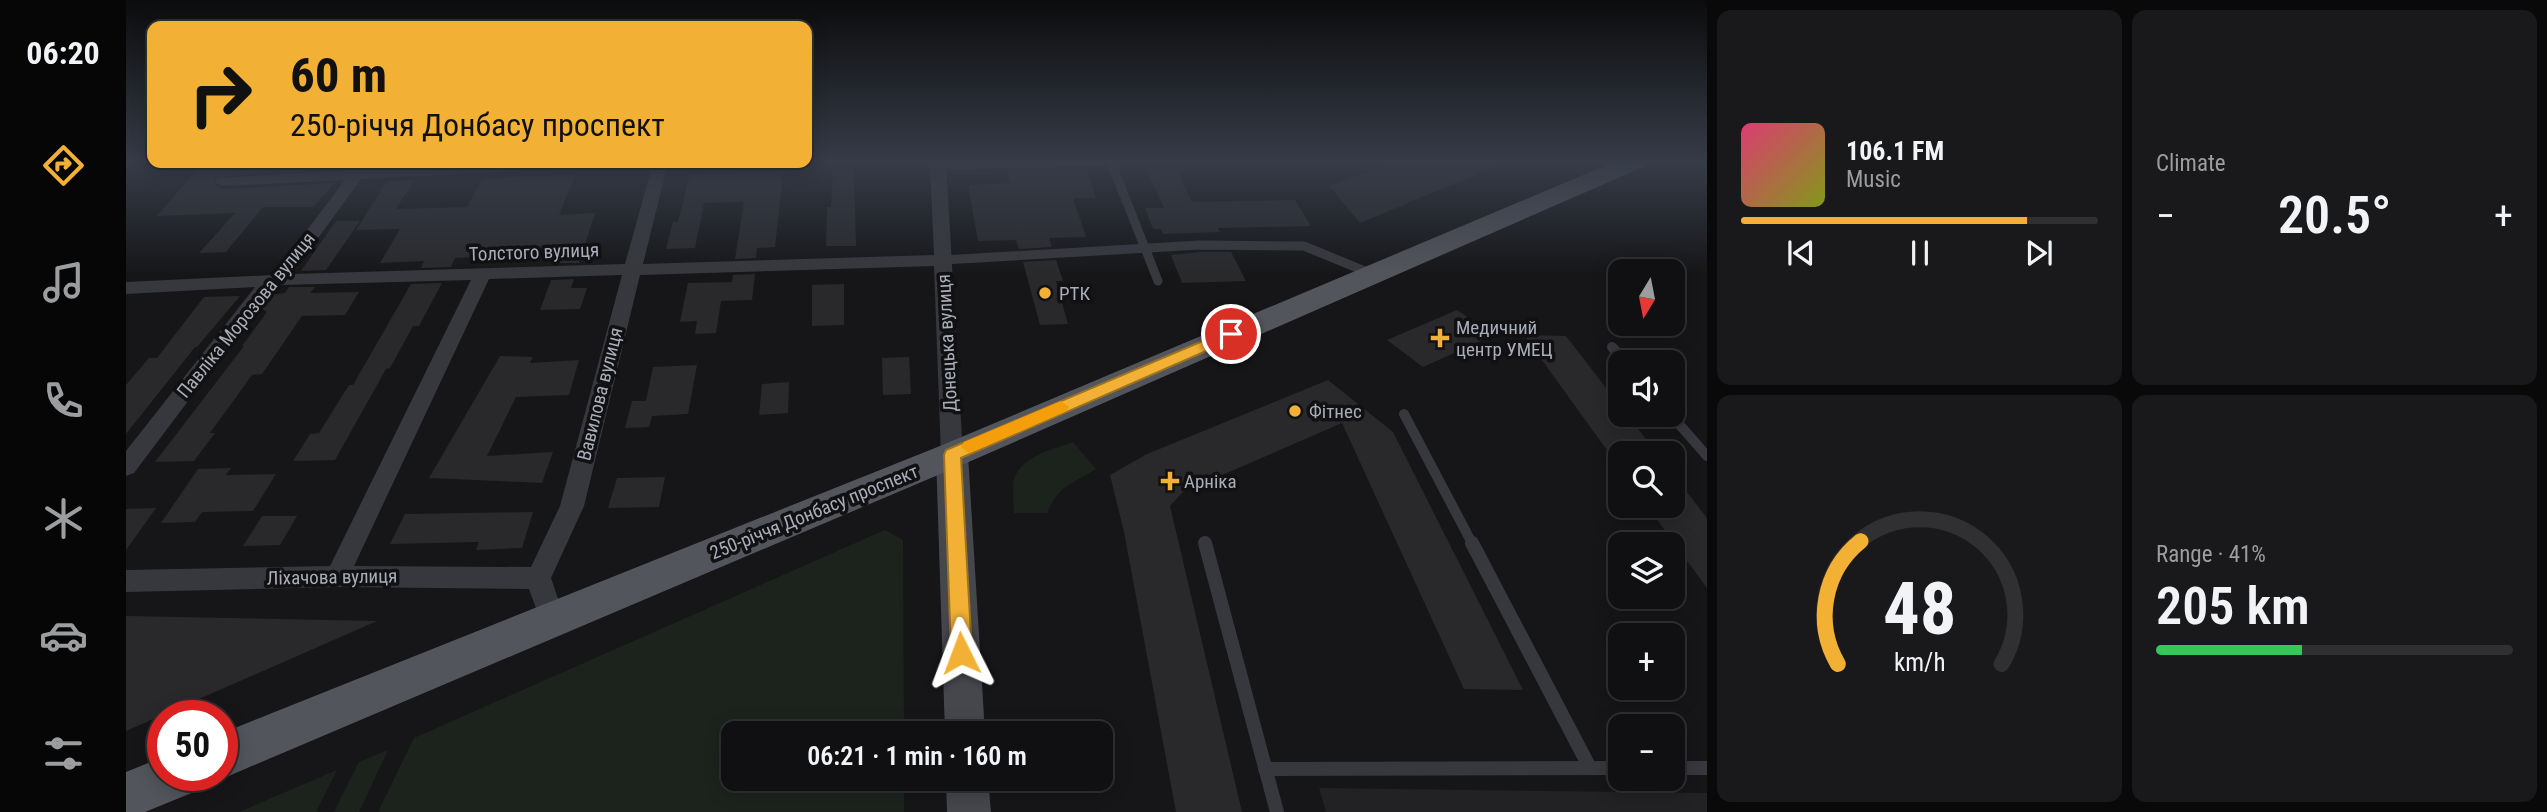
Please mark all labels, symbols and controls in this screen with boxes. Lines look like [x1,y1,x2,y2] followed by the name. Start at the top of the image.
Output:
[26,34,100,72] text: 06:20
[290,47,387,104] text: 60 m
[175,49,266,140] icon: right
[290,106,665,144] text: 250-річчя Донбасу проспект
[1846,136,1944,166] text: 106.1 FM
[39,141,88,190] icon: directions
[2156,150,2226,177] text: Climate
[1846,166,1901,193] text: Music
[2278,185,2391,246] text: 20.5°
[2156,194,2175,238] text: −
[2494,194,2513,238] text: +
[172,227,320,403] street label: Павліка Морозова вулиця
[1782,234,1820,272] icon: previous
[1901,234,1939,272] icon: pause
[2020,234,2058,272] icon: next
[468,238,600,266] street label: Толстого вулиця
[39,258,88,307] icon: music
[1608,259,1685,336] north arrow
[1608,259,1685,791] map controls
[932,274,962,412] street label: Донецька вулиця
[1059,282,1090,305] place label: РТК
[1037,285,1053,301] marker: РТК
[1201,304,1261,364] pin
[1212,315,1250,353] icon: arrive
[1456,316,1553,361] place label: Медичний центр УМЕЦ
[572,325,628,463] street label: Вавилова вулиця
[1430,328,1450,348] marker: Медичний центр УМЕЦ
[1608,350,1685,427] button: sound
[39,376,88,425] icon: phone
[1309,400,1362,423] place label: Фітнес
[1287,403,1303,419] marker: Фітнес
[1608,441,1685,518] button: search
[706,460,922,564] street label: 250-річчя Донбасу проспект
[1184,470,1237,493] place label: Арніка
[1162,473,1178,489] marker: Арніка
[39,494,88,543] icon: climate
[1608,532,1685,609] button: layers
[2156,541,2266,568] text: Range · 41%
[266,564,398,590] street label: Ліхачова вулиця
[1883,567,1956,653] text: 48
[2156,576,2310,637] text: 205 km
[39,611,88,660] icon: car
[924,616,998,690] position arrow
[1608,623,1685,700] button: +
[1894,648,1945,677] text: km/h
[147,700,238,791] speed limit sign: 50
[1608,714,1685,791] button: −
[39,729,88,778] icon: filters
[807,741,1027,771] text: 06:21 · 1 min · 160 m

